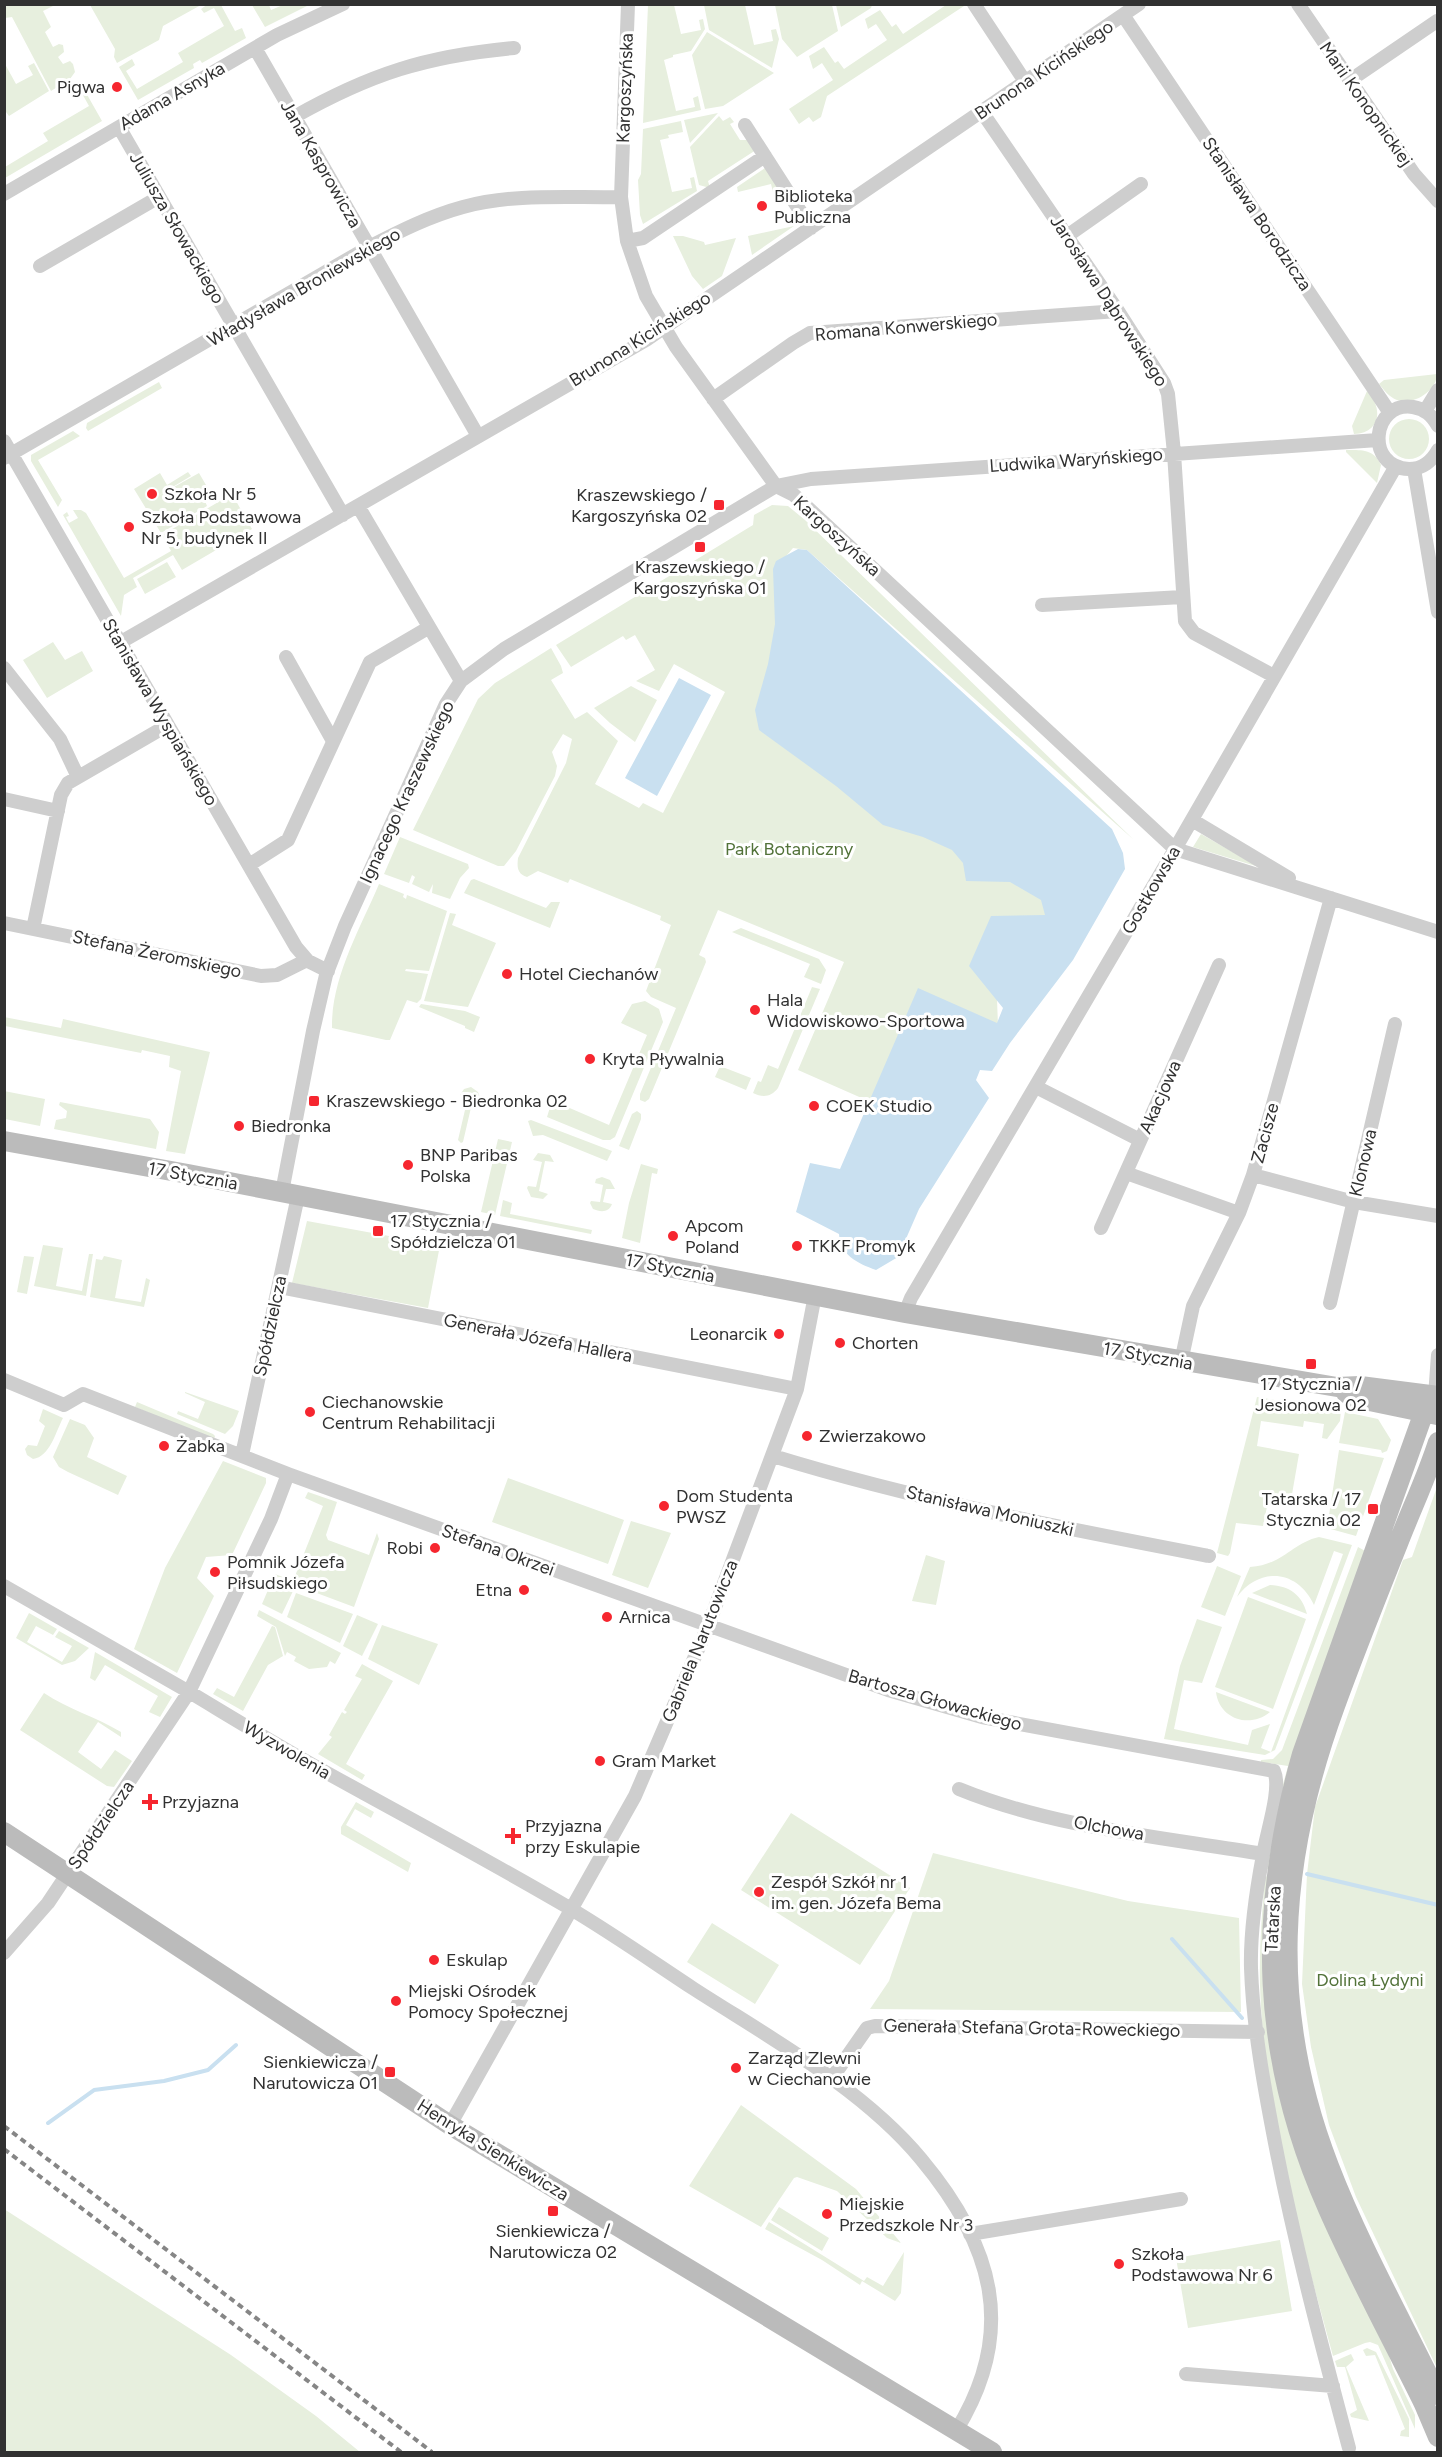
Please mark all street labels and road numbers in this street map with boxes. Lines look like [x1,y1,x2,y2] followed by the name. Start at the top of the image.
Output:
[970,15,1118,125] street label: Brunona Kicińskiego
[612,33,638,143] street label: Kargoszyńska
[1315,37,1417,171] street label: Marii Konopnickiej
[115,57,229,135] street label: Adama Asnyka
[276,96,366,232] street label: Jana Kasprowicza
[1197,133,1317,295] street label: Stanisława Borodzicza
[125,148,229,308] street label: Juliusza Słowackiego
[1045,211,1173,391] street label: Jarosława Dąbrowskiego
[204,223,404,351] street label: Władysława Broniewskiego
[565,287,715,391] street label: Brunona Kicińskiego
[814,308,998,346] street label: Romana Konwerskiego
[989,443,1163,477] street label: Ludwika Waryńskiego
[789,491,885,581] street label: Kargoszyńska
[97,614,223,810] street label: Stanisława Wyspiańskiego
[355,697,459,887] street label: Ignacego Kraszewskiego
[1117,842,1185,938] street label: Gostkowska
[70,925,244,983] street label: Stefana Żeromskiego
[1134,1057,1186,1137] street label: Akacjowa
[1246,1100,1284,1166] street label: Zacisze
[1345,1127,1381,1199] street label: Klonowa
[146,1157,240,1195] street label: 17 Stycznia
[623,1249,717,1287] street label: 17 Stycznia
[249,1274,291,1378] street label: Spółdzielcza
[442,1309,634,1367] street label: Generała Józefa Hallera
[1101,1337,1195,1375] street label: 17 Stycznia
[904,1481,1076,1541] street label: Stanisława Moniuszki
[438,1519,558,1581] street label: Stefana Okrzei
[657,1557,743,1725] street label: Gabriela Narutowicza
[846,1665,1024,1735] street label: Bartosza Głowackiego
[239,1716,335,1784] street label: Wyzwolenia
[63,1776,139,1874] street label: Spółdzielcza
[1072,1811,1146,1845] street label: Olchowa
[1260,1885,1286,1953] street label: Tatarska
[883,2014,1181,2042] street label: Generała Stefana Grota-Roweckiego
[413,2094,573,2206] street label: Henryka Sienkiewicza

